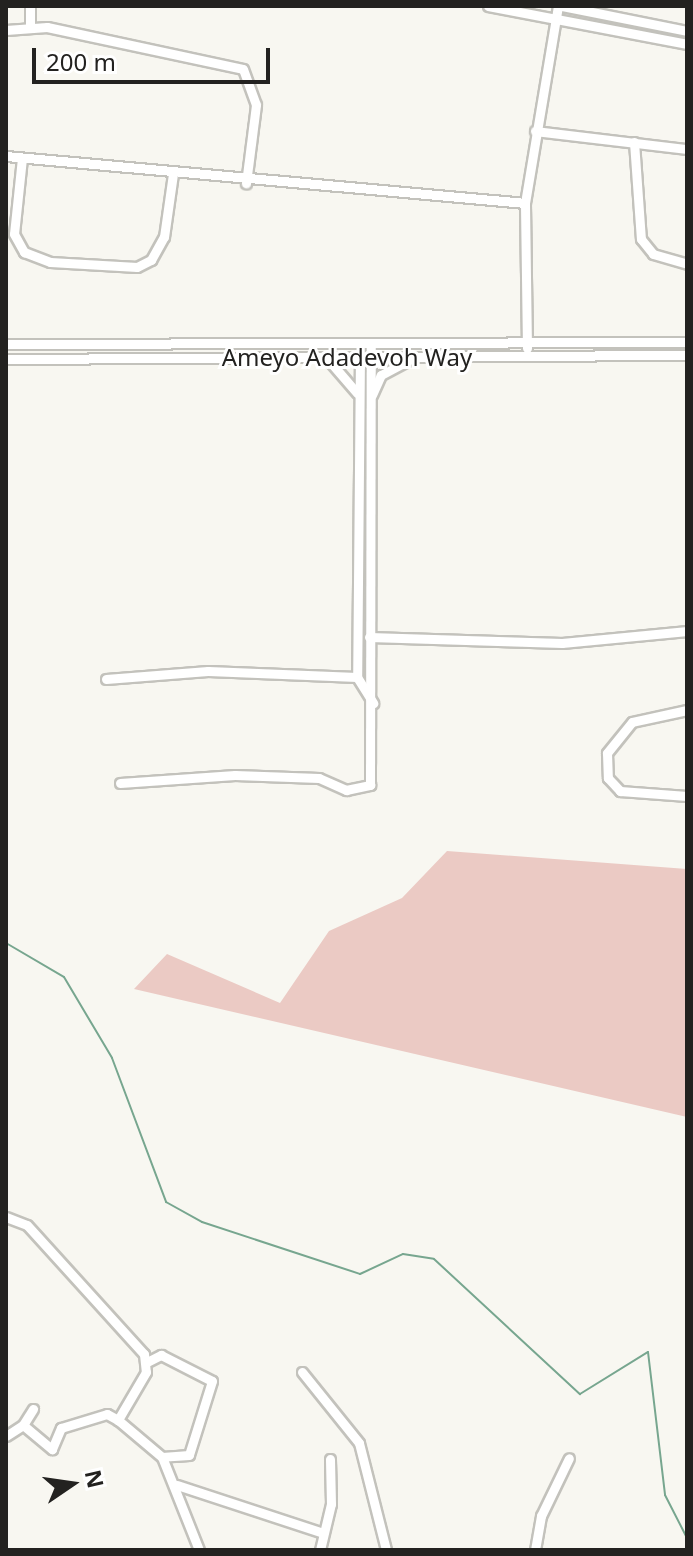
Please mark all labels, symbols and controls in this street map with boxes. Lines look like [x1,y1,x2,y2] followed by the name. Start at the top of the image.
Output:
[36,32,274,82] scale bar
[46,45,116,78] text: 200 m
[222,343,472,371] street label: Ameyo Adadevoh Way
[32,1444,112,1524] north arrow
[79,1467,112,1491] text: N

